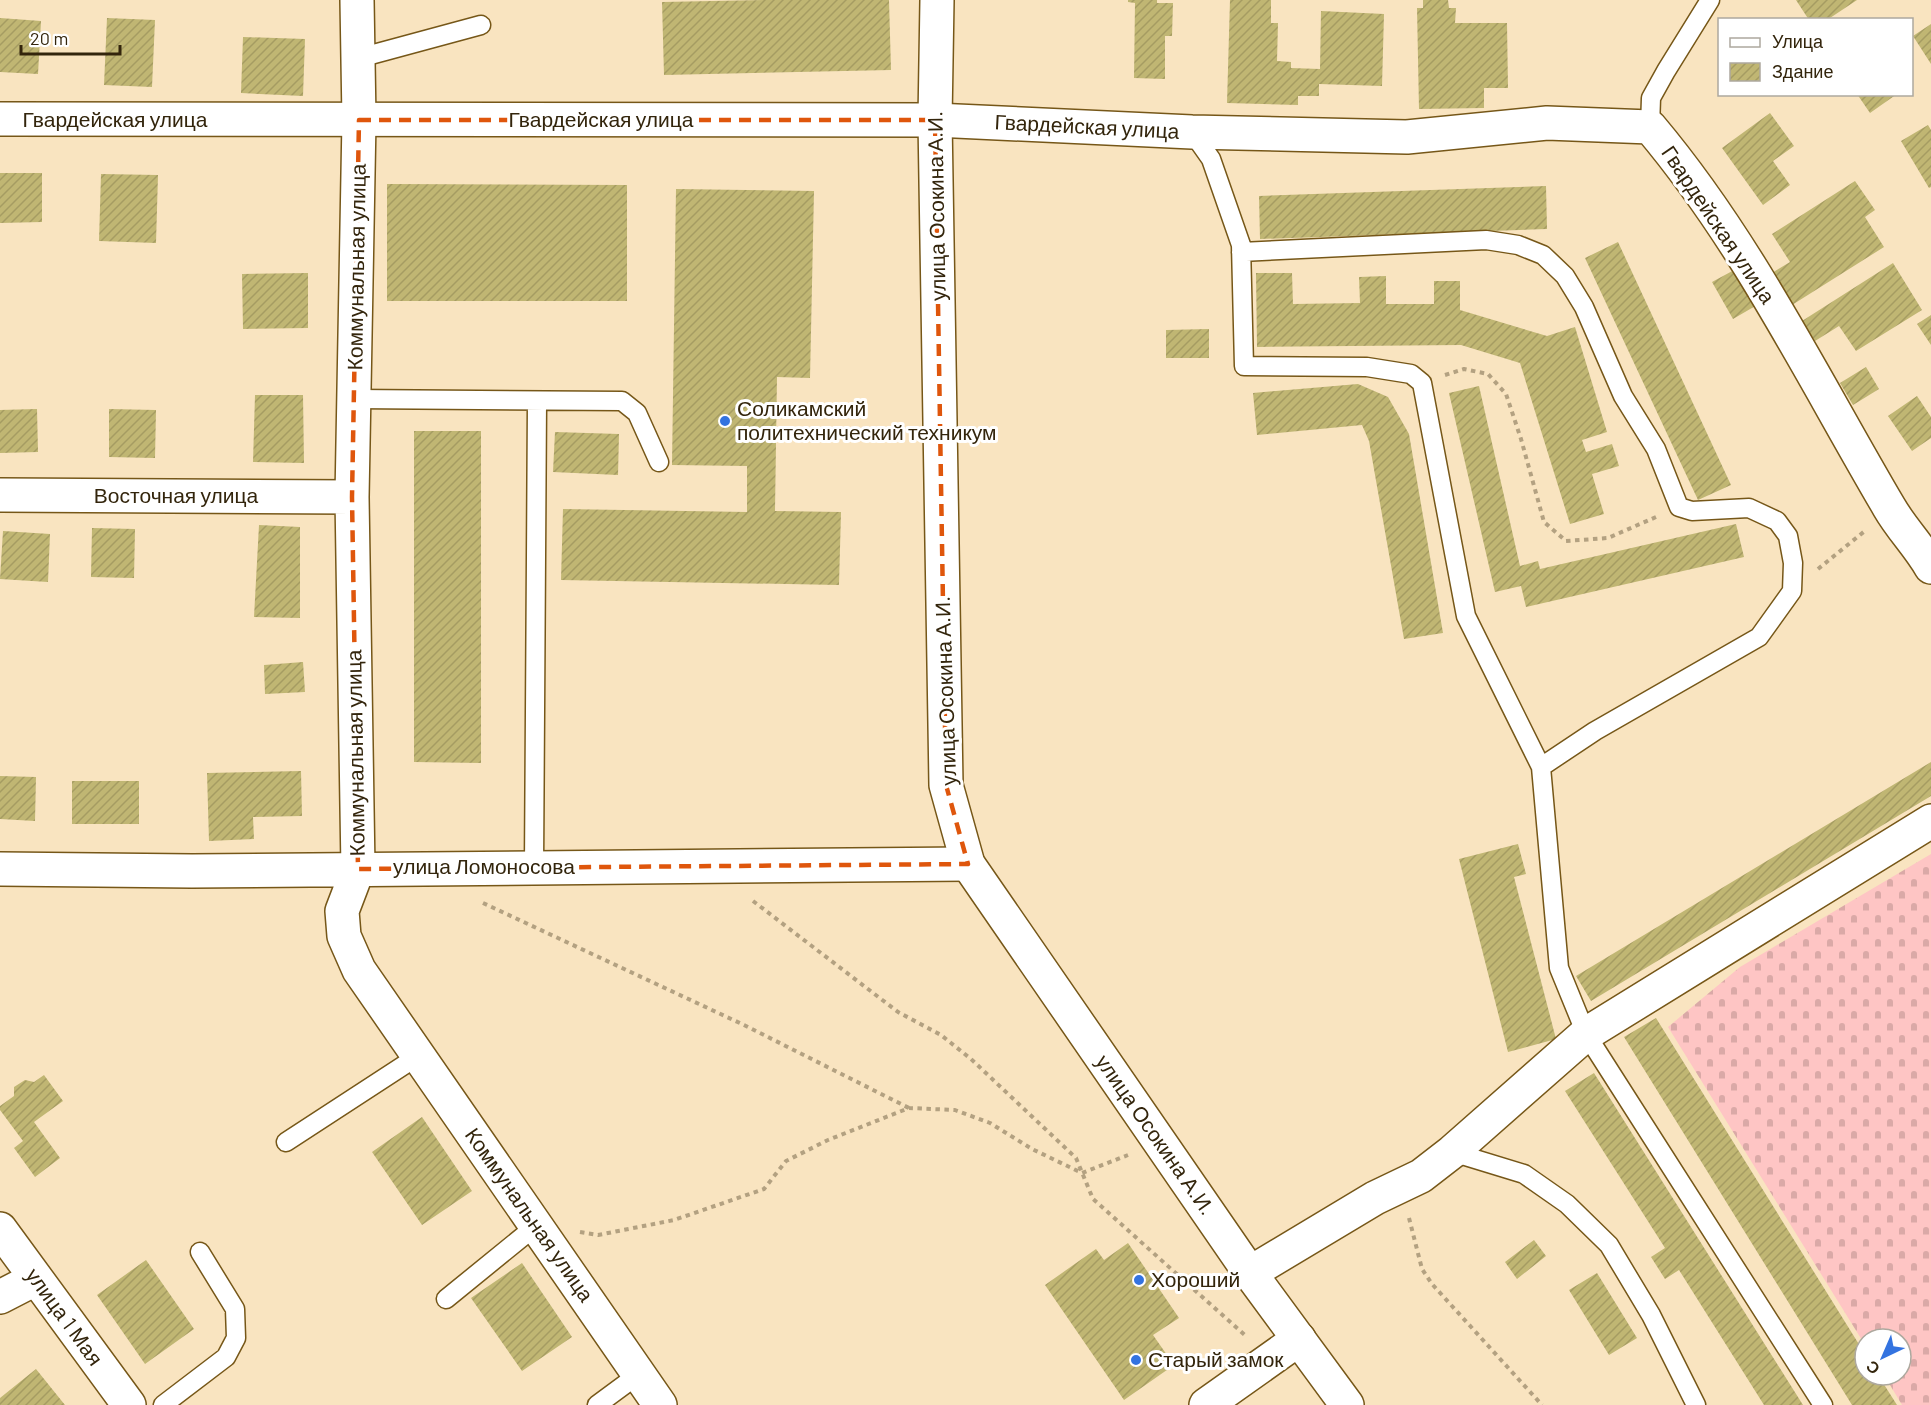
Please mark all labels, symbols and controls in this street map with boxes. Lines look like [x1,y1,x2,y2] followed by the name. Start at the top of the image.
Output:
[21,18,120,56] scale bar
[1718,18,1913,96] legend
[30,27,68,49] text: 20 m
[1772,30,1824,52] text: Улица
[1772,60,1833,82] text: Здание
[23,106,208,131] street label: Гвардейская улица
[509,106,694,131] street label: Гвардейская улица
[994,108,1180,143] street label: Гвардейская улица
[921,111,950,301] street label: улица Осокина А.И.
[1657,141,1781,308] street label: Гвардейская улица
[341,163,370,370] street label: Коммунальная улица
[737,395,997,444] place label: Соликамский политехнический техникум
[718,414,732,428] marker: Соликамский политехнический техникум
[94,482,258,507] street label: Восточная улица
[929,596,960,786] street label: улица Осокина А.И.
[340,649,369,857] street label: Коммунальная улица
[393,853,575,878] street label: улица Ломоносова
[1092,1049,1221,1219] street label: улица Осокина А.И.
[461,1122,600,1306] street label: Коммунальная улица
[22,1263,109,1370] street label: улица 1 Мая
[1151,1266,1240,1291] place label: Хороший
[1132,1273,1146,1287] marker: Хороший
[1853,1327,1913,1387] north arrow
[1148,1346,1284,1371] place label: Старый замок
[1129,1353,1143,1367] marker: Старый замок
[1861,1357,1883,1379] text: С

